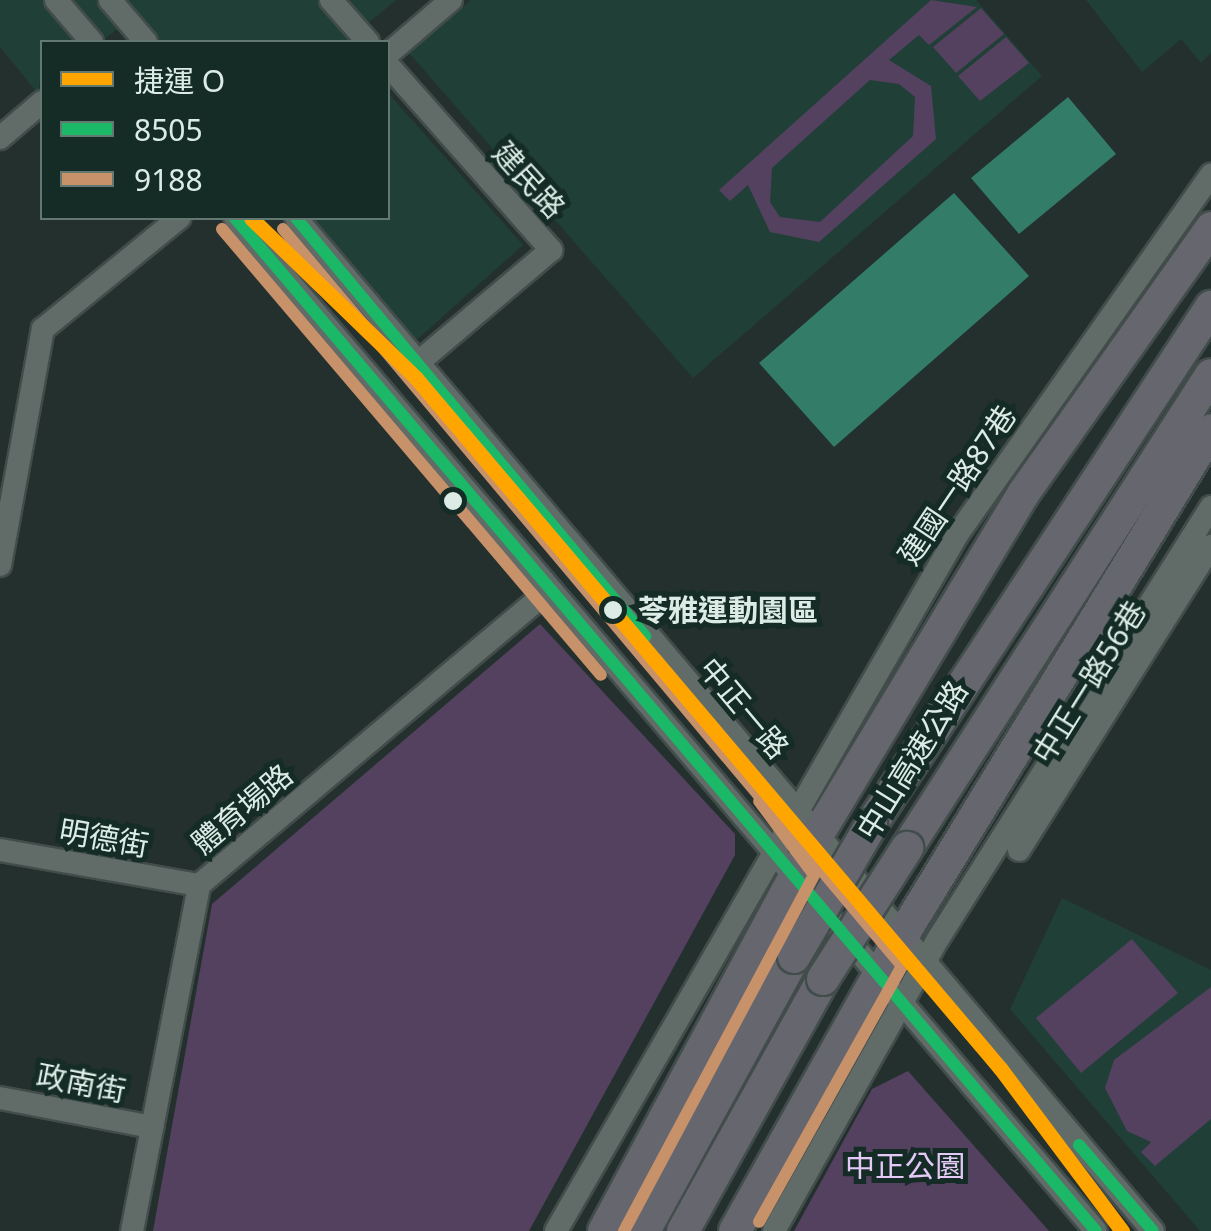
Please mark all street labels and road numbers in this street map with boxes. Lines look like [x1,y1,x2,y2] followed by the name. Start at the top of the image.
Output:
[486,135,572,225] street label: 建民路
[891,399,1023,571] street label: 建國一路87巷
[1025,594,1153,770] street label: 中正一路56巷
[692,650,796,766] street label: 中正一路
[849,674,975,846] street label: 中山高速公路
[184,757,300,861] street label: 體育場路
[57,812,151,864] street label: 明德街
[33,1057,129,1109] street label: 政南街

